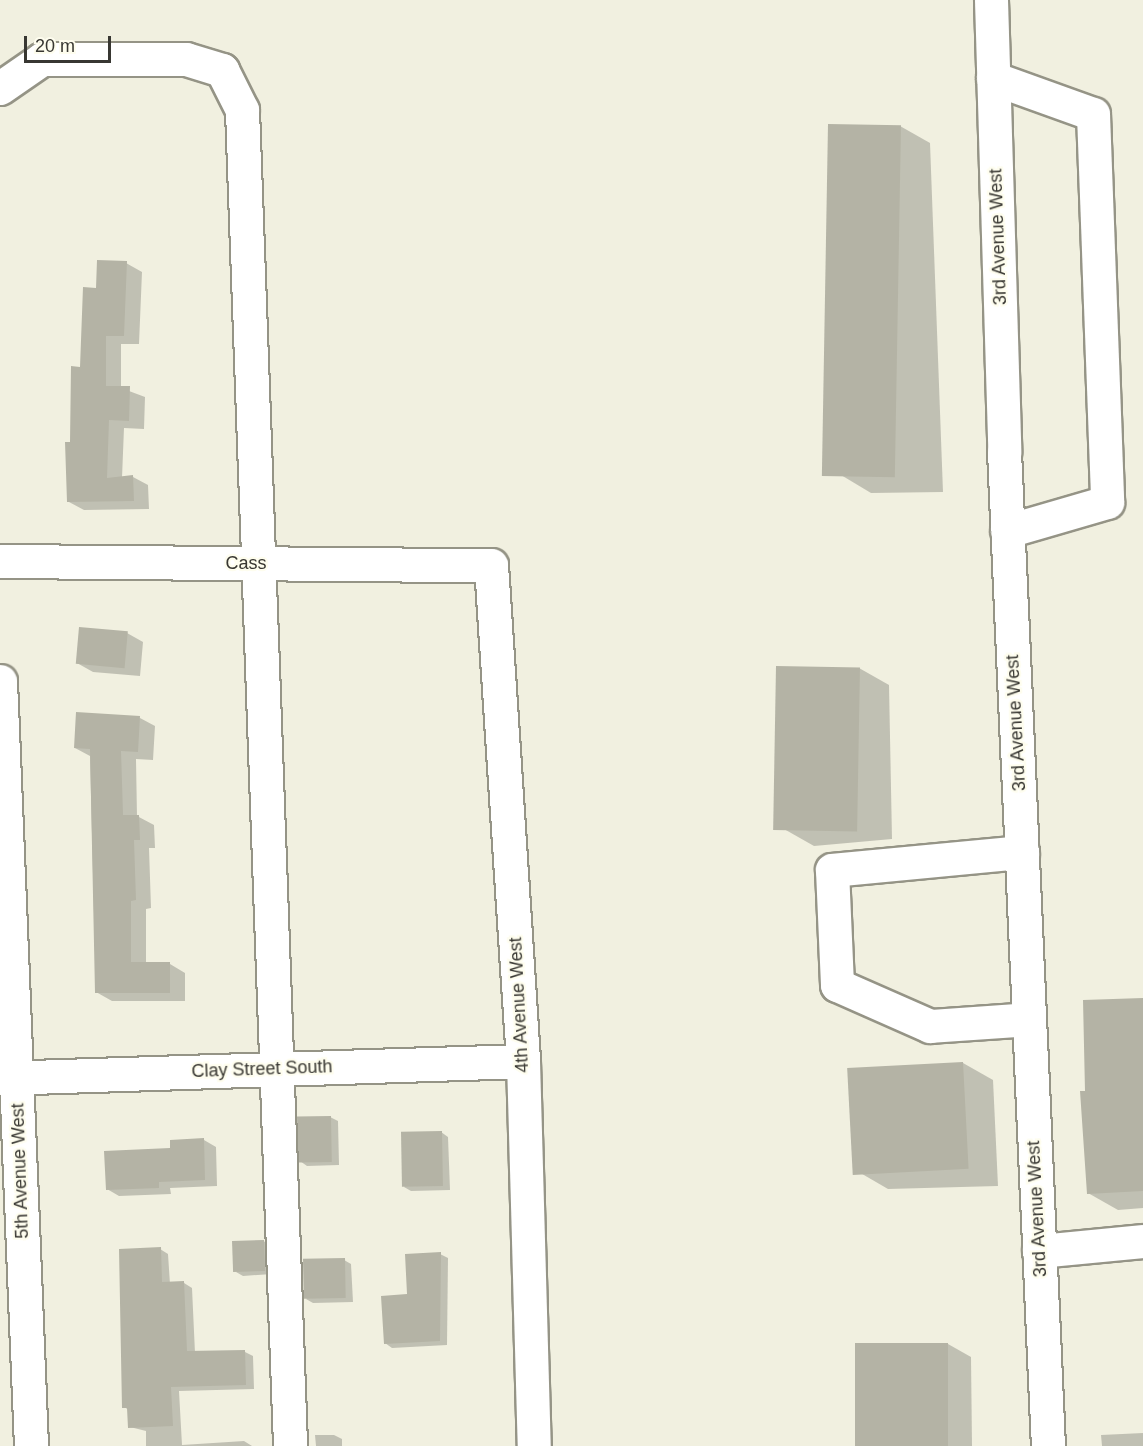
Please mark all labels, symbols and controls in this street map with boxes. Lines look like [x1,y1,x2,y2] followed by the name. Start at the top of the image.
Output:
[27,24,114,62] scale bar
[35,36,75,56] text: 20 m
[985,168,1011,306] street label: 3rd Avenue West
[225,552,267,574] street label: Cass
[1002,654,1030,792] street label: 3rd Avenue West
[505,936,533,1074] street label: 4th Avenue West
[191,1056,333,1082] street label: Clay Street South
[7,1102,33,1240] street label: 5th Avenue West
[1023,1140,1051,1278] street label: 3rd Avenue West

